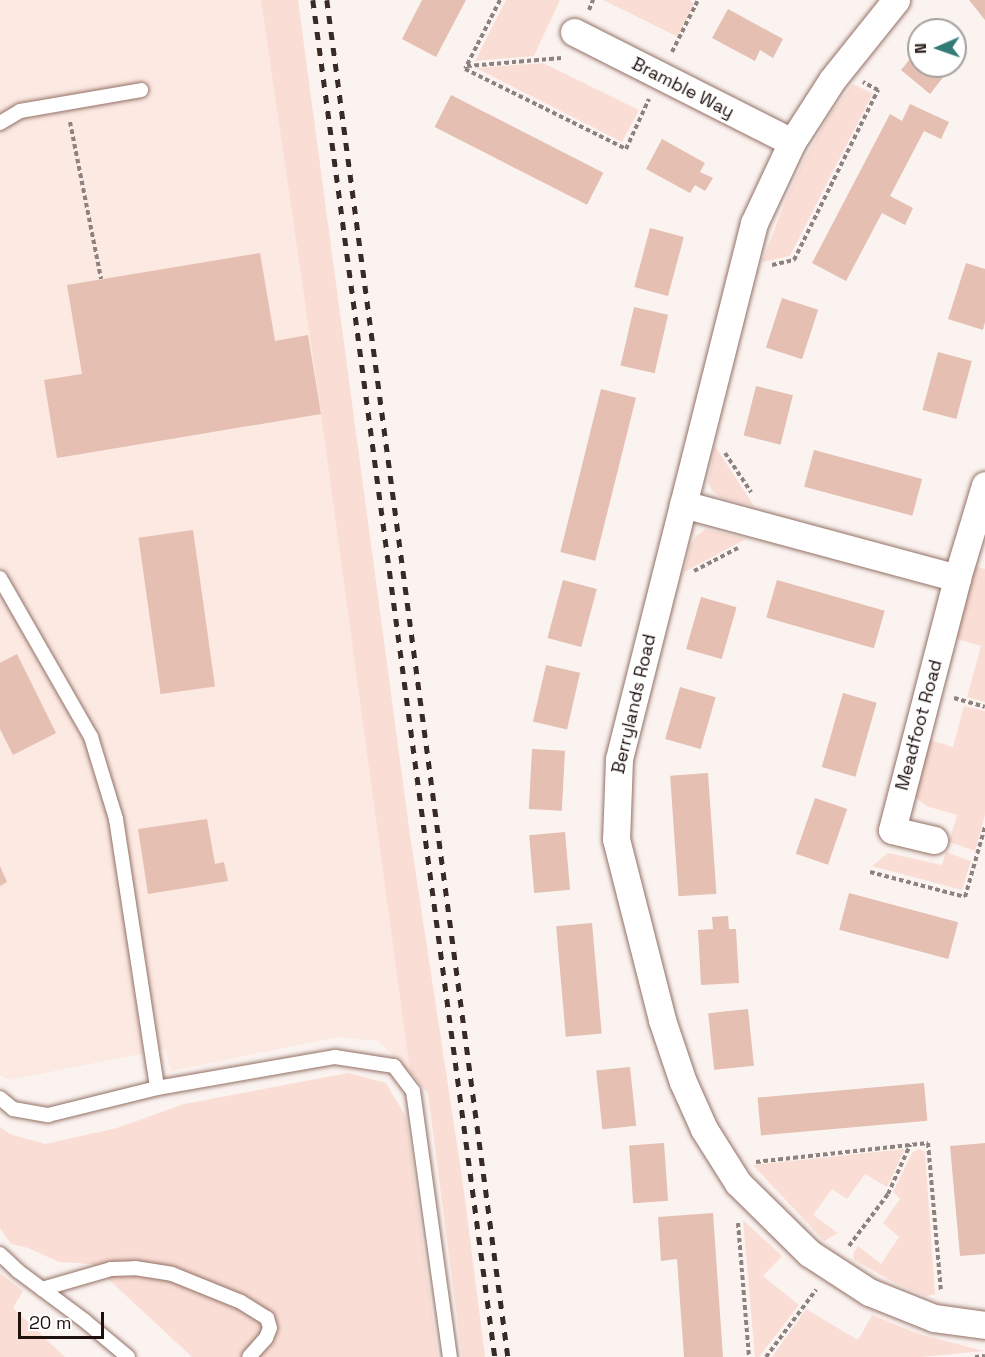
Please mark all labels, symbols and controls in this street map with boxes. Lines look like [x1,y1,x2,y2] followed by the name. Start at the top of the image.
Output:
[907,18,967,78] north arrow
[910,43,931,54] text: N
[628,53,738,123] street label: Bramble Way
[607,632,661,776] street label: Berrylands Road
[891,657,947,793] street label: Meadfoot Road
[21,1300,106,1338] scale bar
[29,1311,72,1334] text: 20 m

